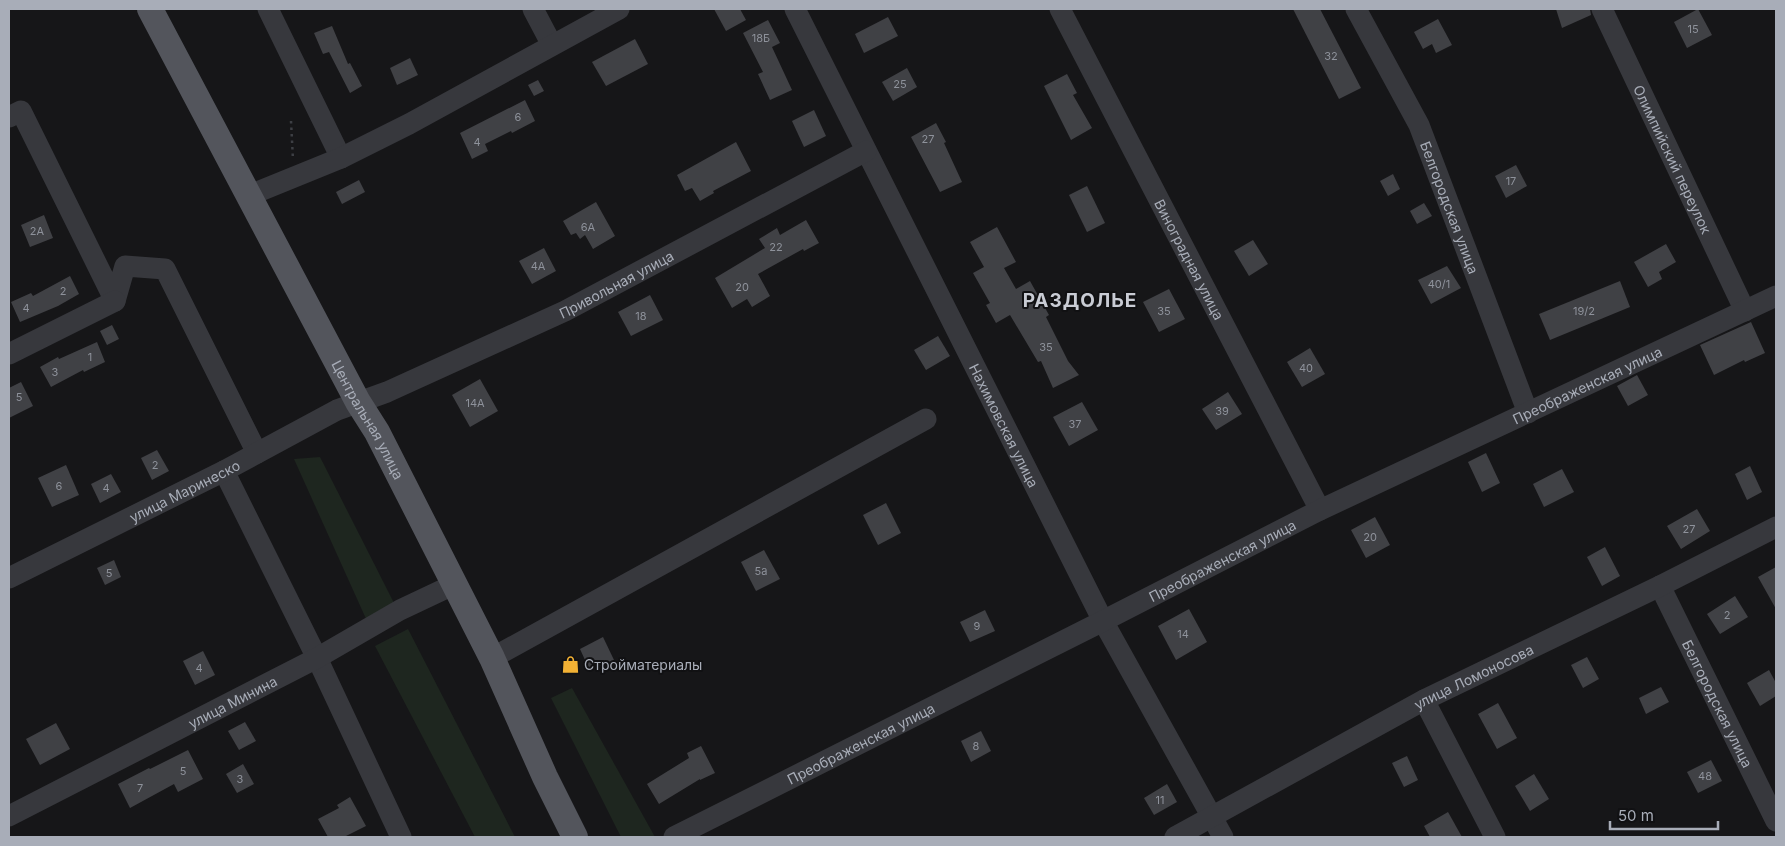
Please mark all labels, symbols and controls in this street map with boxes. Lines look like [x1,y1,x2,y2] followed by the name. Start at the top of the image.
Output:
[1687,22,1699,36] house number: 15
[752,31,770,45] house number: 18Б
[1324,49,1338,63] house number: 32
[893,77,907,91] house number: 25
[1631,82,1716,237] street label: Олимпийский переулок
[515,110,522,124] house number: 6
[922,132,934,146] house number: 27
[473,135,481,149] house number: 4
[1417,139,1483,276] street label: Белгородская улица
[1506,174,1516,188] house number: 17
[1152,196,1228,322] street label: Виноградная улица
[581,220,596,234] house number: 6А
[30,224,45,238] house number: 2А
[769,240,783,254] house number: 22
[556,247,676,321] street label: Привольная улица
[531,259,546,273] house number: 4А
[1428,277,1450,291] house number: 40/1
[735,280,749,294] house number: 20
[60,284,66,298] house number: 2
[1023,289,1137,312] district label: РАЗДОЛЬЕ
[22,301,30,315] house number: 4
[1157,304,1171,318] house number: 35
[1573,304,1595,318] house number: 19/2
[635,309,647,323] house number: 18
[1039,340,1053,354] house number: 35
[1510,342,1664,427] street label: Преображенская улица
[88,350,92,364] house number: 1
[329,357,408,482] street label: Центральная улица
[966,361,1043,490] street label: Нахимовская улица
[1299,361,1313,375] house number: 40
[52,365,59,379] house number: 3
[16,390,23,404] house number: 5
[465,396,485,410] house number: 14А
[1215,404,1229,418] house number: 39
[1068,417,1082,431] house number: 37
[126,456,243,525] street label: улица Маринеско
[152,458,158,472] house number: 2
[56,479,63,493] house number: 6
[102,481,110,495] house number: 4
[1146,515,1298,605] street label: Преображенская улица
[1683,522,1695,536] house number: 27
[1363,530,1377,544] house number: 20
[755,564,767,578] house number: 5а
[106,566,113,580] house number: 5
[1724,608,1730,622] house number: 2
[974,619,981,633] house number: 9
[1177,627,1189,641] house number: 14
[1679,637,1757,770] street label: Белгородская улица
[1411,640,1536,713] street label: улица Ломоносова
[560,654,580,674] shop icon: Стройматериалы
[584,656,702,673] place label: Стройматериалы
[195,661,203,675] house number: 4
[185,672,280,731] street label: улица Минина
[784,699,937,787] street label: Преображенская улица
[973,739,980,753] house number: 8
[180,764,187,778] house number: 5
[1698,769,1712,783] house number: 48
[237,772,244,786] house number: 3
[137,781,143,795] house number: 7
[1156,793,1164,807] house number: 11
[1610,798,1718,830] scale bar
[1618,806,1654,825] text: 50 m

